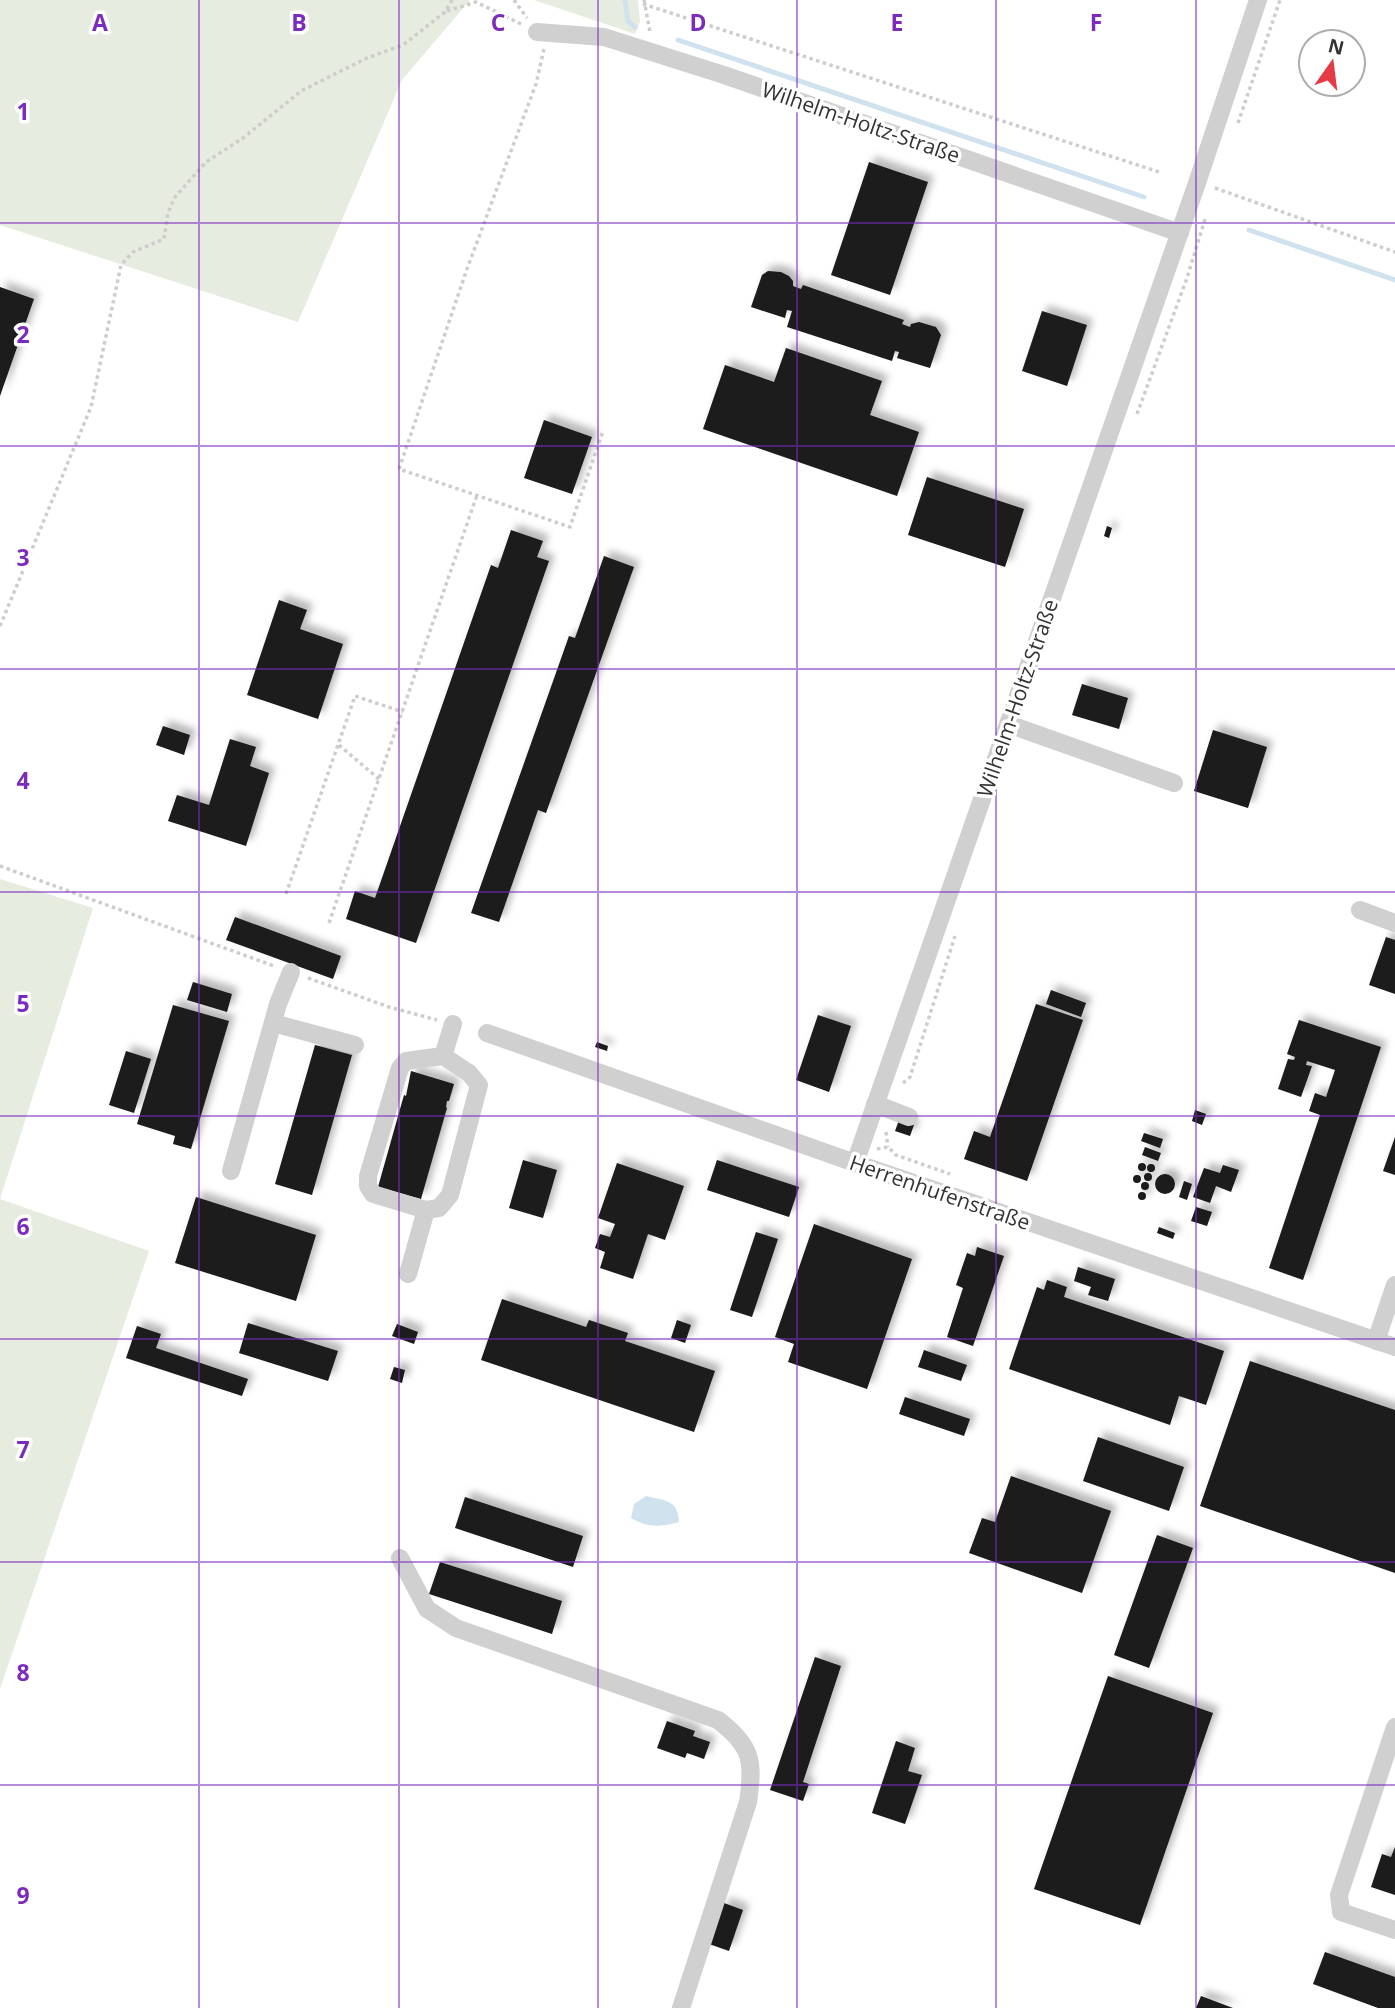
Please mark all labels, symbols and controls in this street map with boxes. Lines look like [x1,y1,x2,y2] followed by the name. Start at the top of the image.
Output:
[92,6,108,38] text: A
[291,6,307,38] text: B
[491,6,505,38] text: C
[689,6,707,38] text: D
[891,6,903,38] text: E
[1090,6,1102,38] text: F
[1297,28,1367,98] north arrow
[1325,32,1347,61] text: N
[758,75,964,169] street label: Wilhelm-Holtz-Straße
[16,95,30,127] text: 1
[16,318,30,350] text: 2
[16,541,30,573] text: 3
[970,595,1064,801] street label: Wilhelm-Holtz-Straße
[16,764,30,796] text: 4
[16,987,30,1019] text: 5
[846,1148,1034,1236] street label: Herrenhufenstraße
[16,1210,30,1242] text: 6
[16,1433,30,1465] text: 7
[16,1656,30,1688] text: 8
[16,1879,30,1911] text: 9

